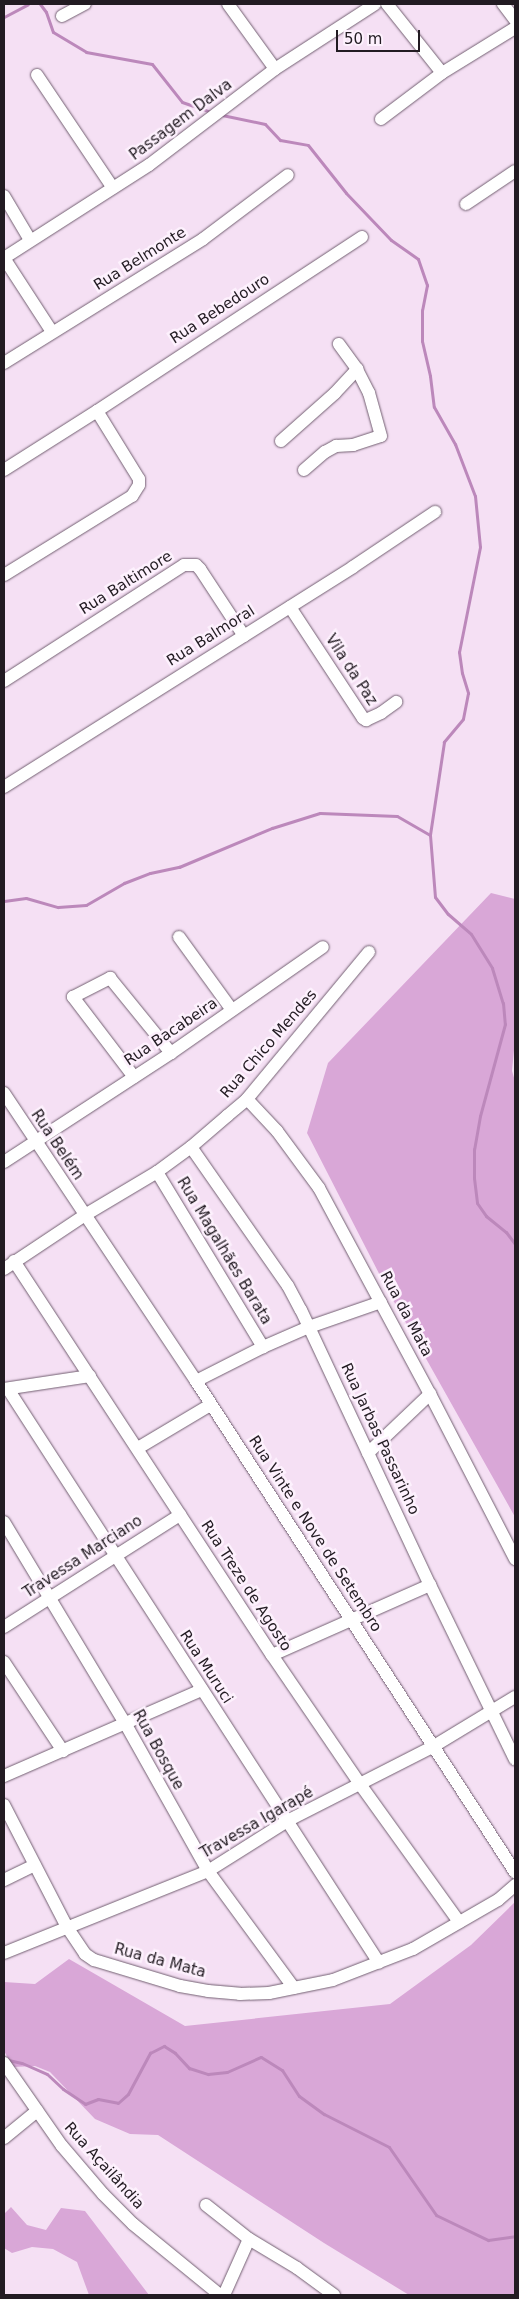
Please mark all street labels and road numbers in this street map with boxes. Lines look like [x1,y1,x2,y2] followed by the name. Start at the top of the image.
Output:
[126,76,236,164] street label: Passagem Dalva
[91,223,189,295] street label: Rua Belmonte
[167,270,273,348] street label: Rua Bebedouro
[76,547,176,619] street label: Rua Baltimore
[164,602,258,670] street label: Rua Balmoral
[321,631,381,709] street label: Vila da Paz
[217,986,321,1102] street label: Rua Chico Mendes
[121,994,221,1070] street label: Rua Bacabeira
[27,1106,87,1184] street label: Rua Belém
[173,1174,275,1328] street label: Rua Magalhães Barata
[376,1268,436,1360] street label: Rua da Mata
[337,1360,423,1518] street label: Rua Jarbas Passarinho
[245,1432,385,1636] street label: Rua Vinte e Nove de Setembro
[20,1512,146,1602] street label: Travessa Marciano
[197,1517,295,1655] street label: Rua Treze de Agosto
[176,1627,236,1707] street label: Rua Muruci
[129,1707,187,1793] street label: Rua Bosque
[197,1783,317,1863] street label: Travessa Igarapé
[112,1940,208,1982] street label: Rua da Mata
[60,2119,148,2213] street label: Rua Açailândia

